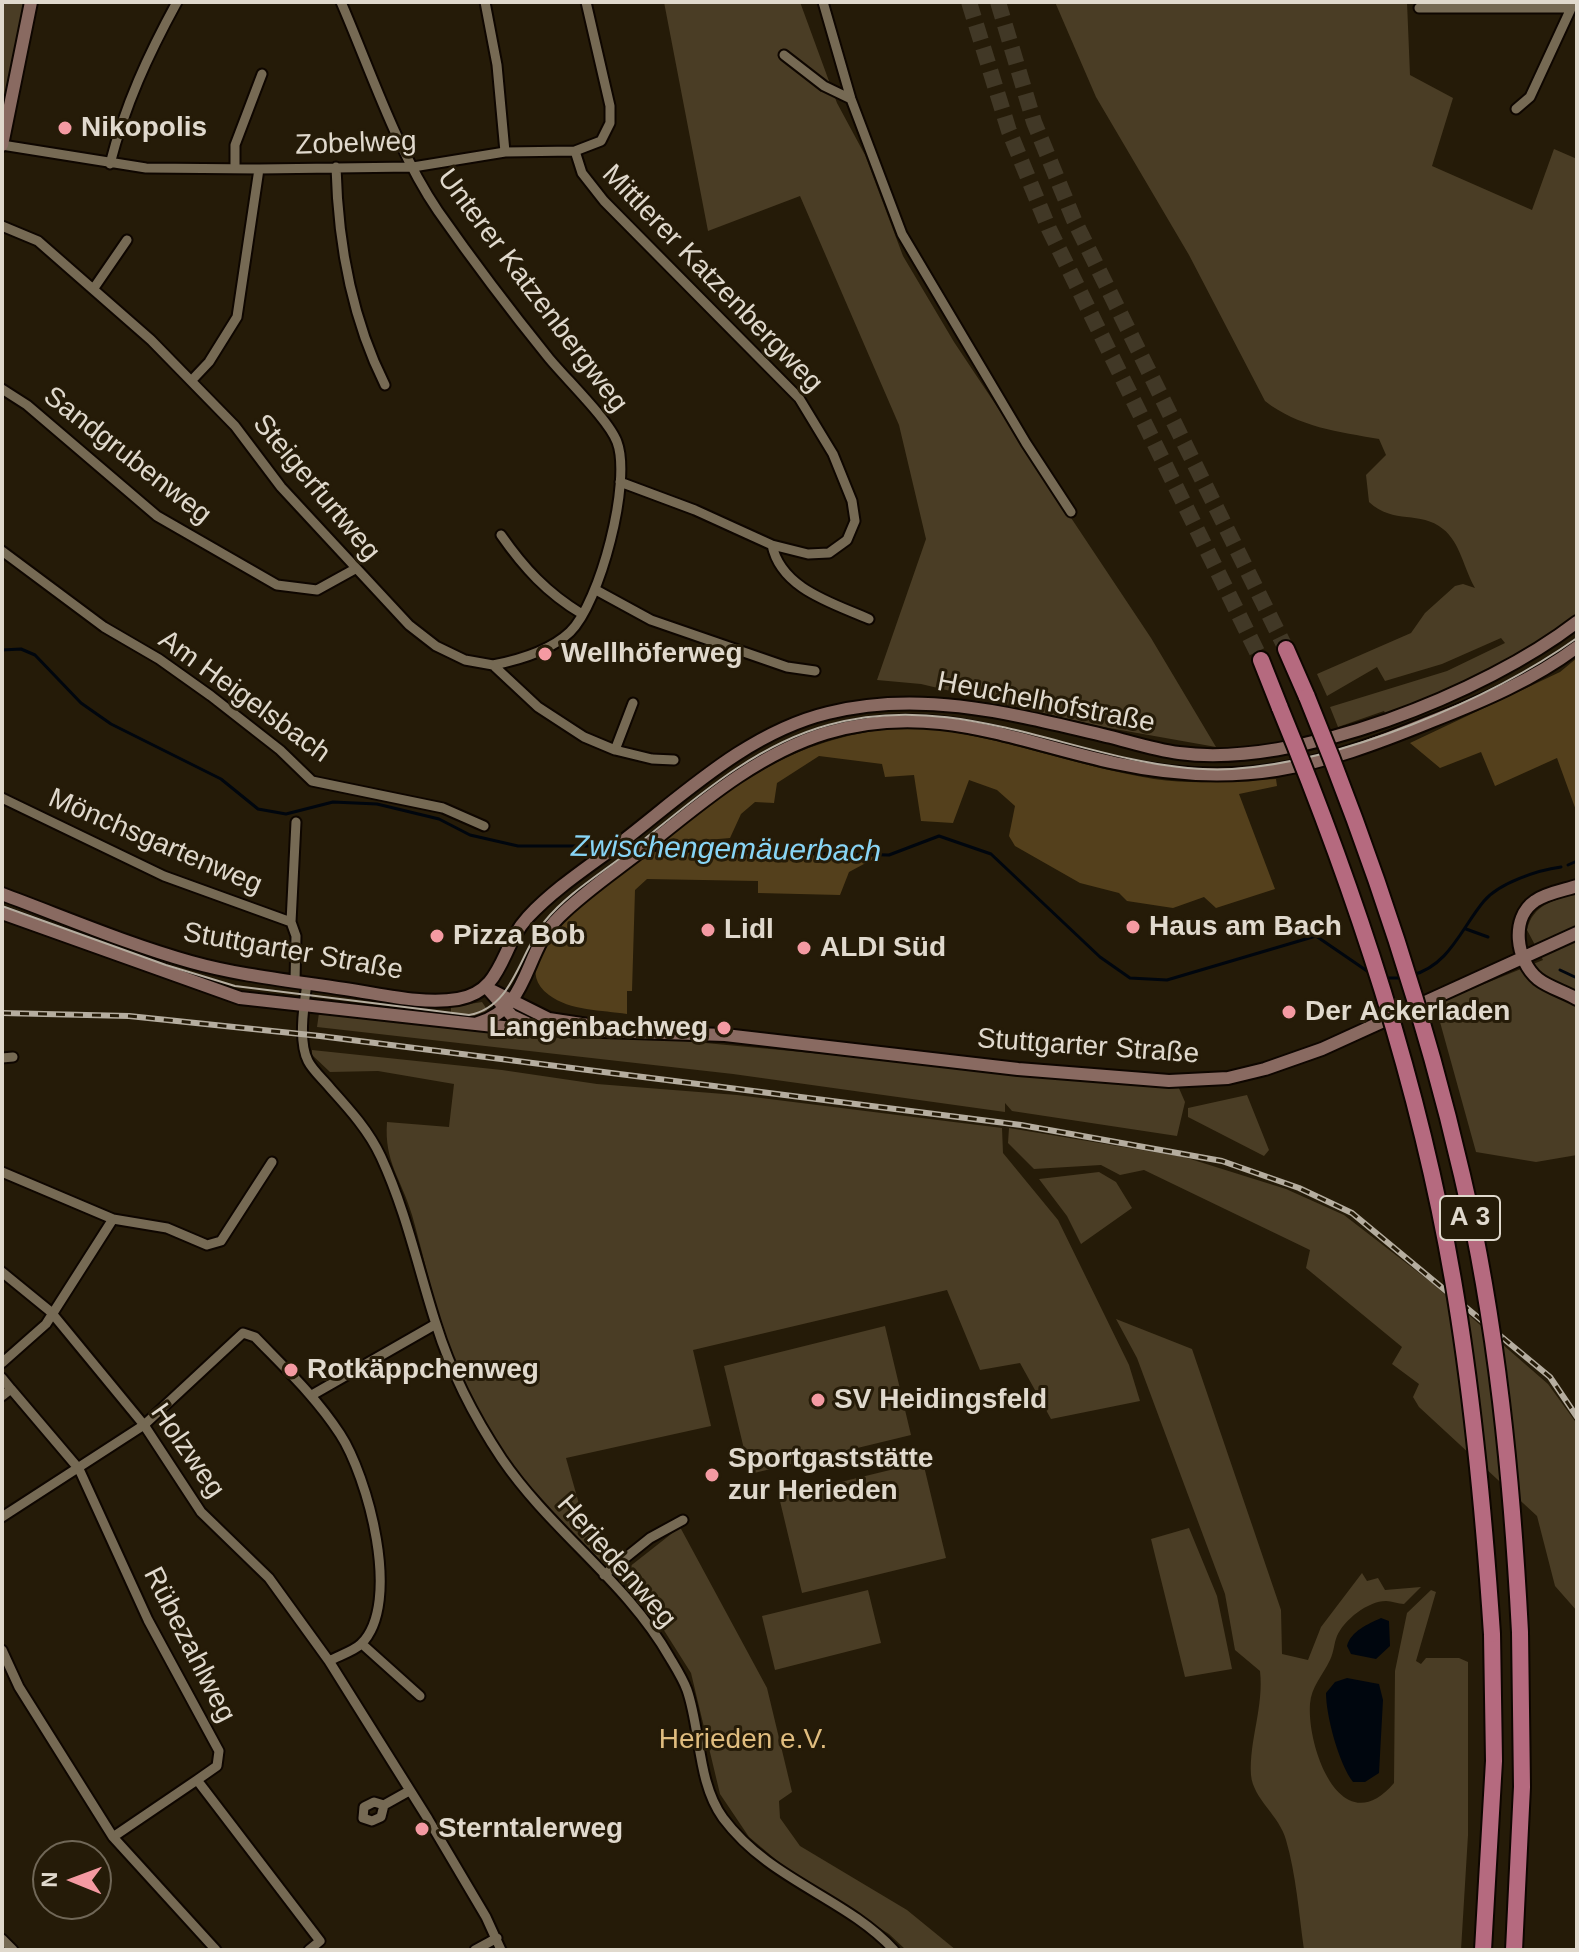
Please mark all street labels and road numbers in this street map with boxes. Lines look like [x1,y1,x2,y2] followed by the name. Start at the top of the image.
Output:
[295,125,417,163] street label: Zobelweg
[595,158,829,400] street label: Mittlerer Katzenbergweg
[430,163,634,419] street label: Unterer Katzenbergweg
[36,380,218,532] street label: Sandgrubenweg
[245,408,387,568] street label: Steigerfurtweg
[152,623,336,771] street label: Am Heigelsbach
[934,665,1158,741] street label: Heuchelhofstraße
[43,782,267,902] street label: Mönchsgartenweg
[181,916,405,988] street label: Stuttgarter Straße
[976,1022,1200,1072] street label: Stuttgarter Straße
[1440,1196,1500,1240] road number: A 3
[142,1397,232,1505] street label: Holzweg
[549,1489,683,1635] street label: Heriedenweg
[136,1562,242,1728] street label: Rübezahlweg

